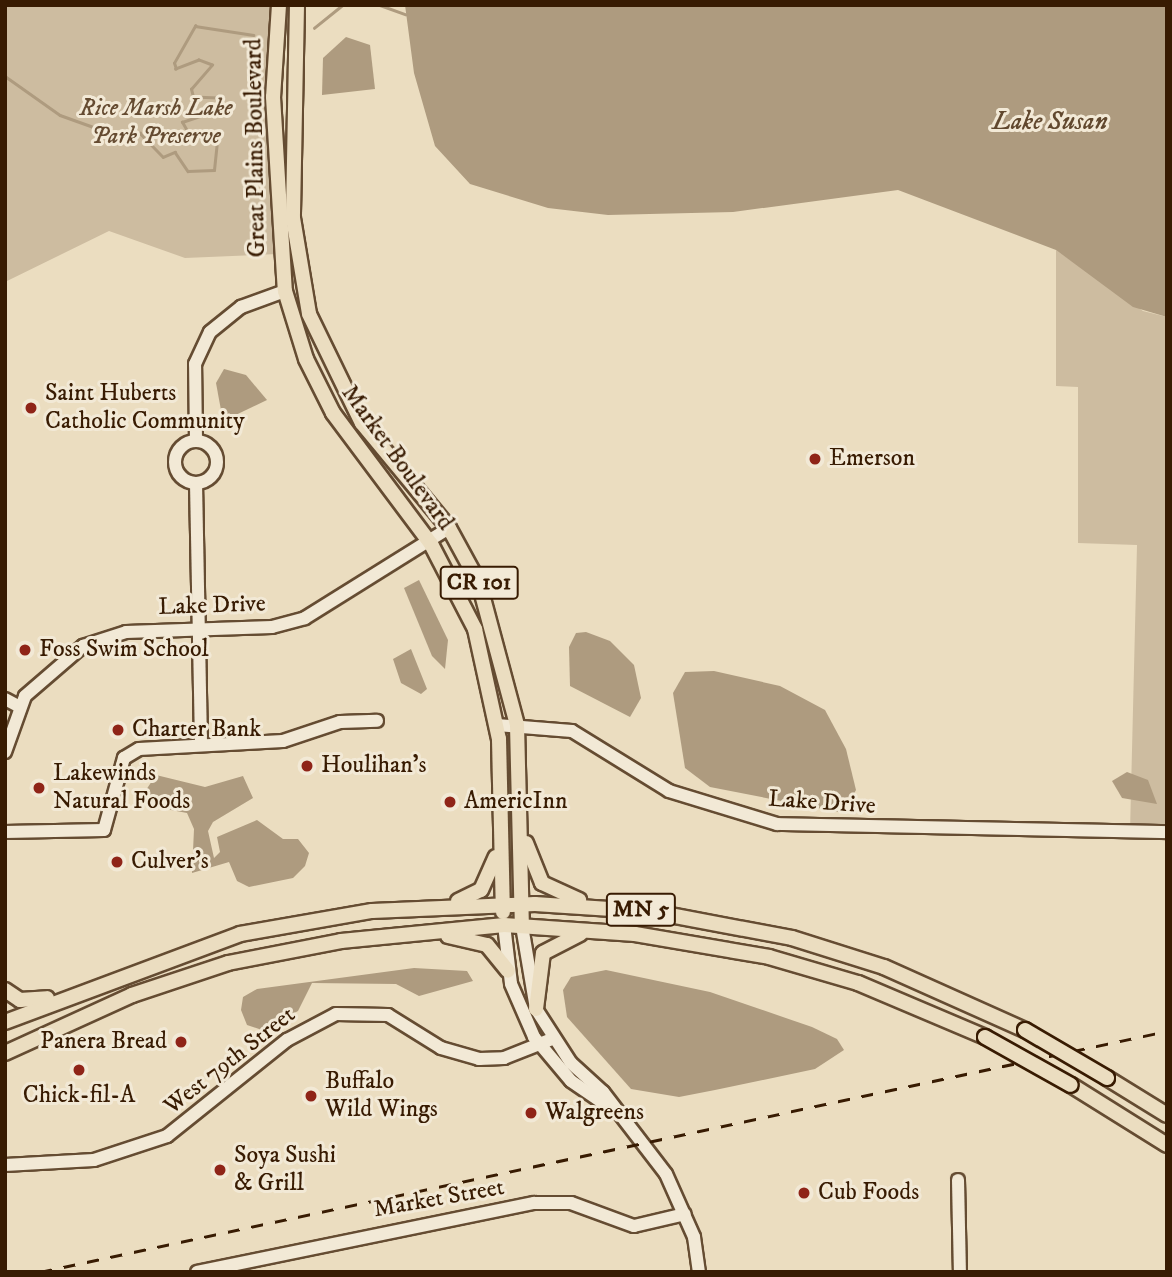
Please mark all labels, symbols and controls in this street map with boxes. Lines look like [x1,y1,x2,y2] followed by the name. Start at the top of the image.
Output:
[240,38,272,258] street label: Great Plains Boulevard
[80,95,232,151] park label: Rice Marsh Lake Park Preserve
[992,106,1108,138] water label: Lake Susan
[45,380,245,436] place label: Saint Huberts Catholic Community
[335,380,459,536] street label: Market Boulevard
[23,400,39,416] marker: Saint Huberts Catholic Community
[829,445,915,473] place label: Emerson
[807,451,823,467] marker: Emerson
[439,564,519,603] road number: CR 101
[158,590,266,622] street label: Lake Drive
[39,636,209,664] place label: Foss Swim School
[17,642,33,658] marker: Foss Swim School
[132,716,261,744] place label: Charter Bank
[110,722,126,738] marker: Charter Bank
[321,752,426,780] place label: Houlihan's
[299,758,315,774] marker: Houlihan's
[53,760,190,816] place label: Lakewinds Natural Foods
[31,780,47,796] marker: Lakewinds Natural Foods
[767,785,877,821] street label: Lake Drive
[464,788,568,816] place label: AmericInn
[442,794,458,810] marker: AmericInn
[131,848,209,876] place label: Culver's
[109,854,125,870] marker: Culver's
[604,890,678,930] road number: MN 5
[159,1001,301,1121] street label: West 79th Street
[40,1028,167,1056] place label: Panera Bread
[173,1034,189,1050] marker: Panera Bread
[71,1062,87,1078] marker: Chick-fil-A
[325,1068,438,1124] place label: Buffalo Wild Wings
[23,1082,135,1110] place label: Chick-fil-A
[303,1088,319,1104] marker: Buffalo Wild Wings
[545,1099,644,1127] place label: Walgreens
[523,1105,539,1121] marker: Walgreens
[234,1142,336,1198] place label: Soya Sushi & Grill
[212,1162,228,1178] marker: Soya Sushi & Grill
[371,1173,507,1225] street label: Market Street
[818,1179,919,1207] place label: Cub Foods
[796,1185,812,1201] marker: Cub Foods

